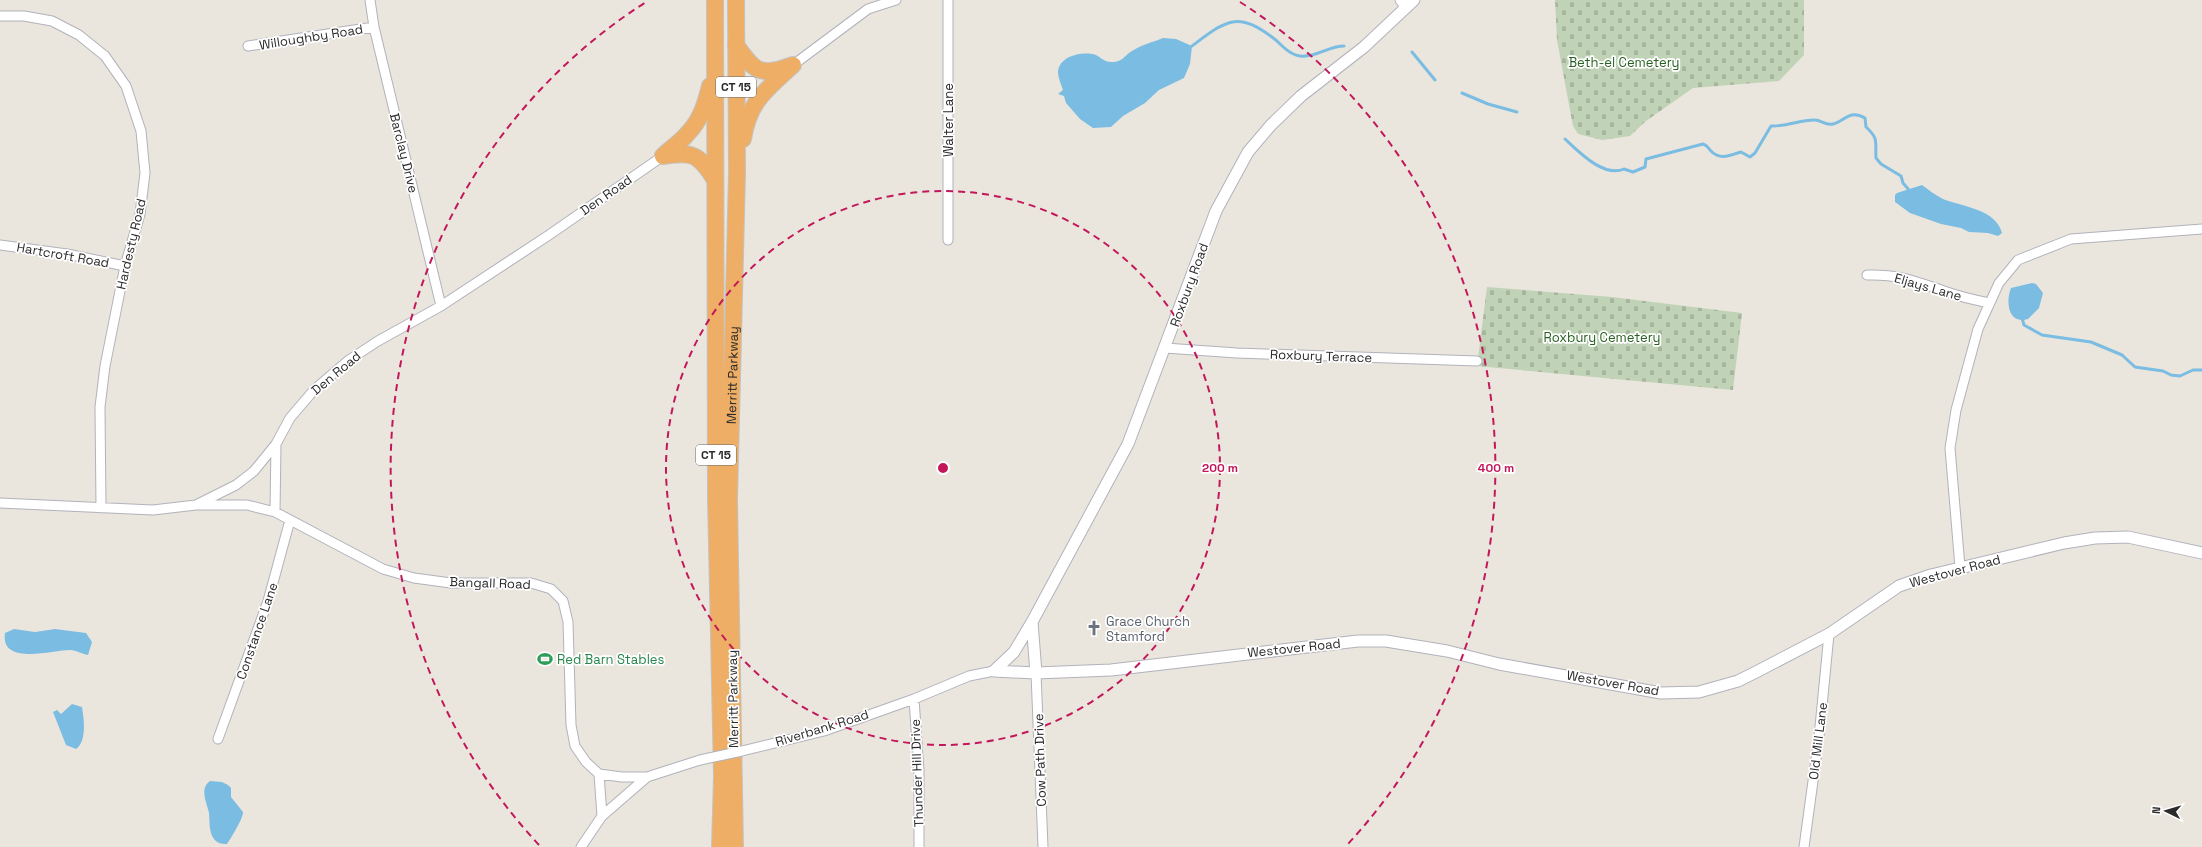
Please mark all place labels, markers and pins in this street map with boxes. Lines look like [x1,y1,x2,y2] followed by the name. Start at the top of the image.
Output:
[936,461,950,475] centre of rings
[1106,613,1190,645] place label: Grace Church Stamford
[1085,619,1103,637] church icon: Grace Church Stamford
[536,650,554,668] sports icon: Red Barn Stables
[557,651,665,668] place label: Red Barn Stables

